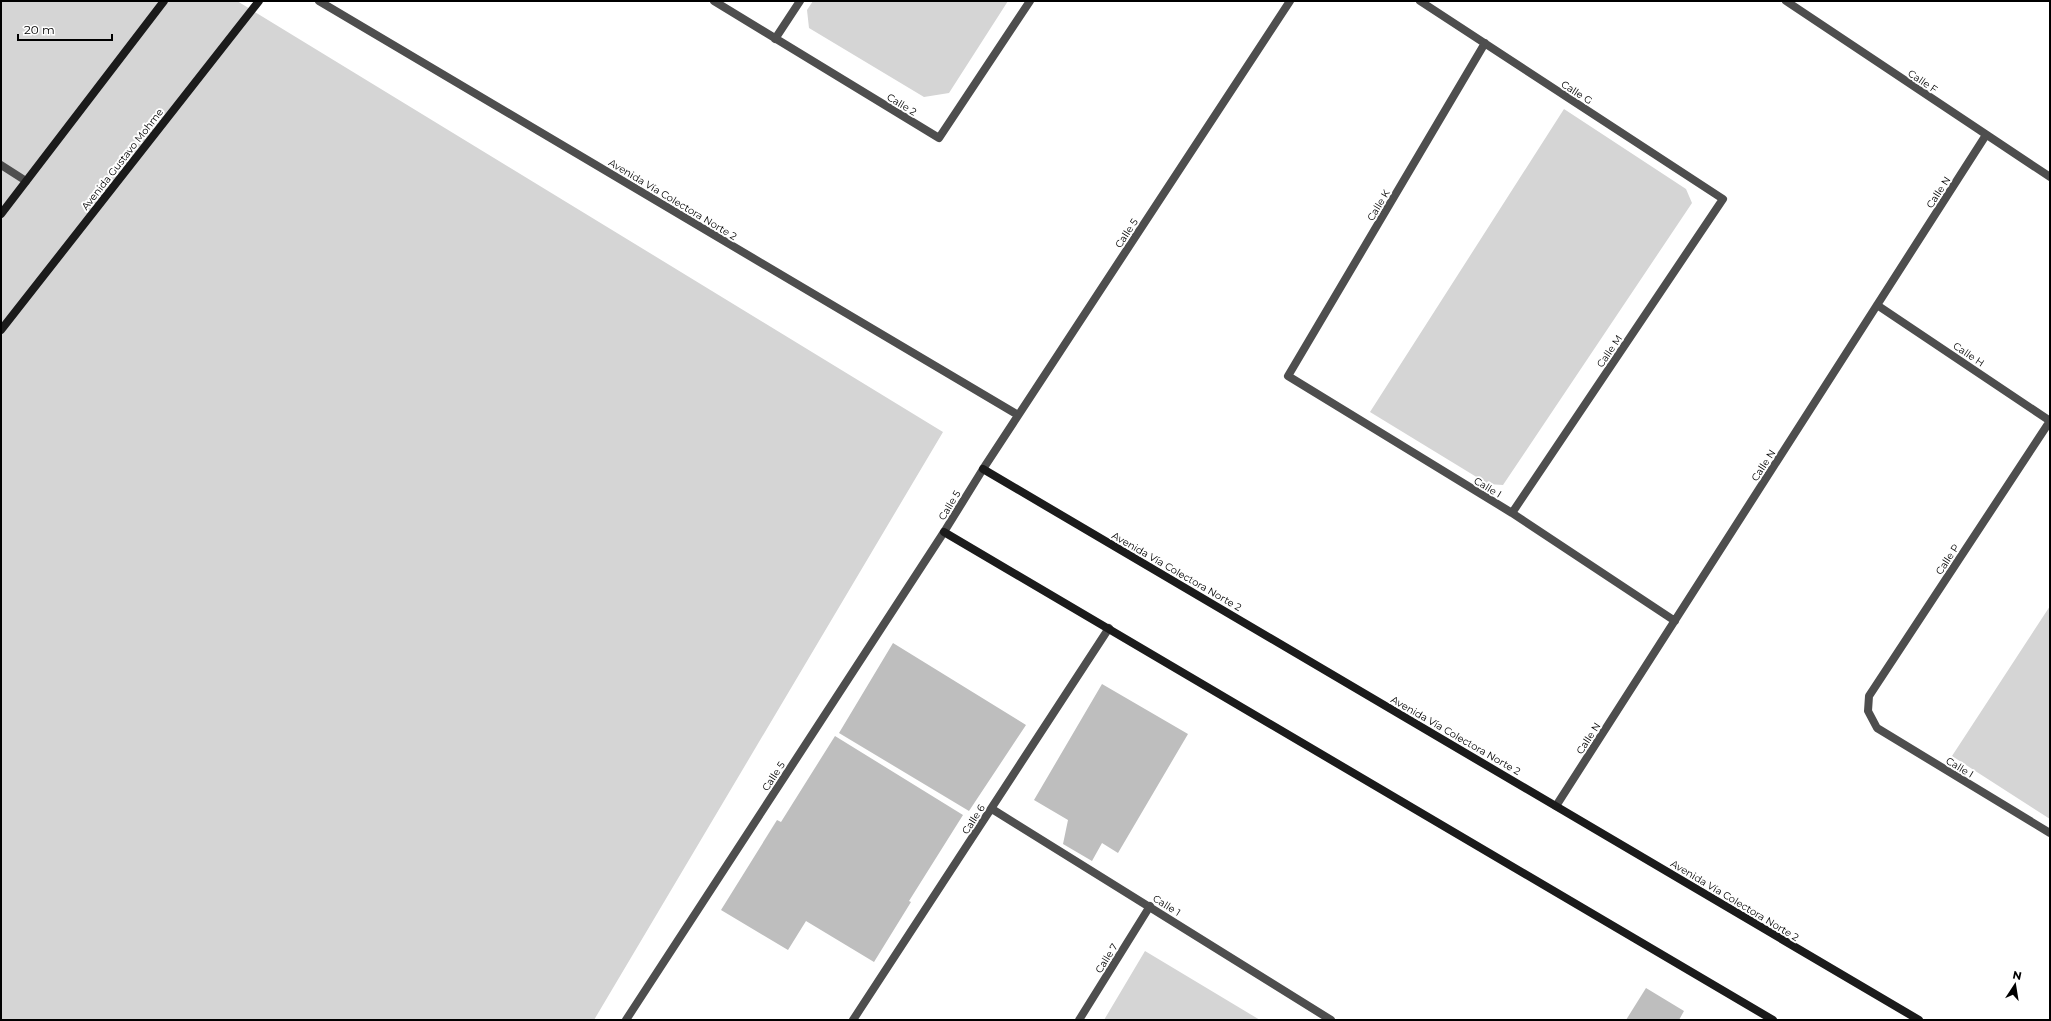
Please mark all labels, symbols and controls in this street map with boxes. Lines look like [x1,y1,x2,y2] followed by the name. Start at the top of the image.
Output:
[18,16,112,42] scale bar
[24,22,55,37] text: 20 m
[1905,67,1940,96] street label: Calle F
[1559,78,1595,107] street label: Calle G
[884,90,919,119] street label: Calle 2
[79,106,166,213] street label: Avenida Gustavo Mohme
[606,156,740,243] street label: Avenida Vía Colectora Norte 2
[1923,174,1953,211] street label: Calle N
[1364,187,1393,223] street label: Calle K
[1112,216,1141,250] street label: Calle 5
[1594,333,1625,370] street label: Calle M
[1951,339,1987,370] street label: Calle H
[1748,447,1778,484] street label: Calle N
[1472,474,1504,501] street label: Calle I
[935,488,964,523] street label: Calle 5
[1110,529,1244,614] street label: Avenida Vía Colectora Norte 2
[1933,541,1962,577] street label: Calle P
[1389,693,1523,778] street label: Avenida Vía Colectora Norte 2
[1573,720,1603,757] street label: Calle N
[1944,754,1976,781] street label: Calle I
[759,759,788,793] street label: Calle 5
[959,802,988,837] street label: Calle 6
[1668,857,1802,944] street label: Avenida Vía Colectora Norte 2
[1150,892,1183,919] street label: Calle 1
[1092,941,1121,976] street label: Calle 7
[1995,965,2035,1005] north arrow
[2011,967,2023,983] text: N

